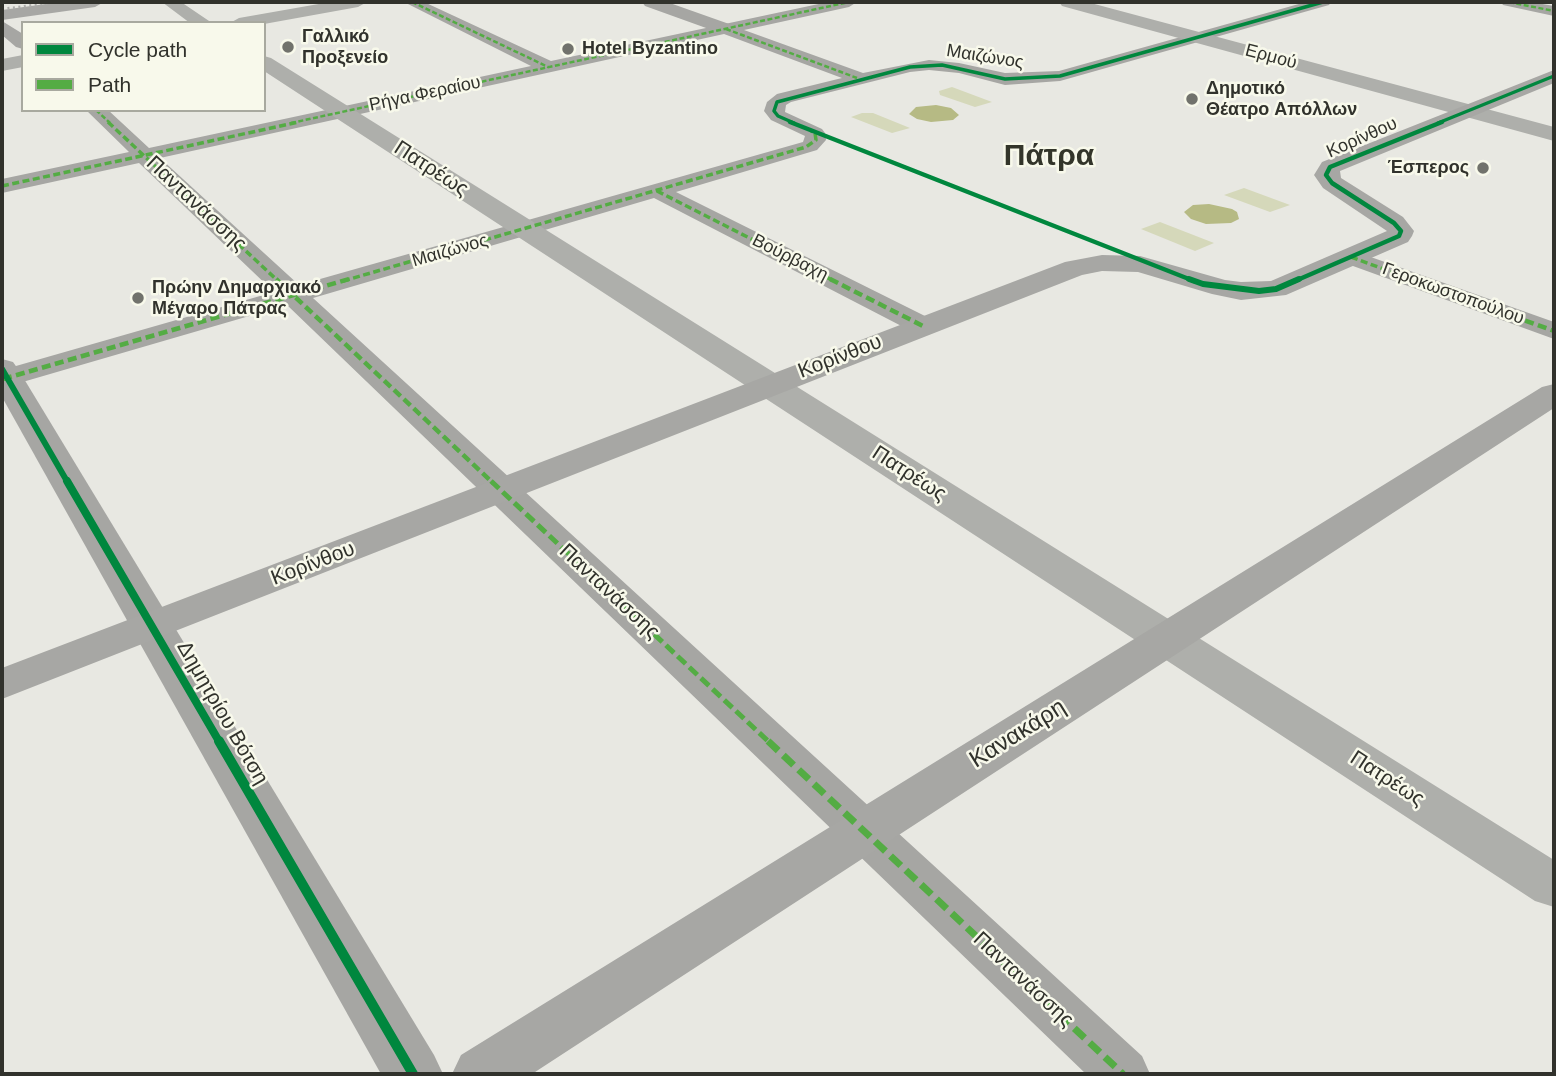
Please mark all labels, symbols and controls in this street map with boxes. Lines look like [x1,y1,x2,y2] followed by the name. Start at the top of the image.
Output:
[21,21,266,112] legend
[302,26,388,68] place label: Γαλλικό Προξενείο
[88,38,187,61] text: Cycle path
[582,38,718,60] place label: Hotel Byzantino
[280,39,296,55] marker: Γαλλικό Προξενείο
[945,40,1025,74] street label: Μαιζώνος
[1243,40,1299,74] street label: Ερμού
[560,41,576,57] marker: Hotel Byzantino
[367,72,483,116] street label: Ρήγα Φεραίου
[88,73,131,96] text: Path
[1206,78,1357,120] place label: Δημοτικό Θέατρο Απόλλων
[1184,91,1200,107] marker: Δημοτικό Θέατρο Απόλλων
[1323,113,1401,163] street label: Κορίνθου
[389,136,473,202] street label: Πατρέως
[1004,139,1094,175] district label: Πάτρα
[140,151,252,257] street label: Παντανάσσης
[1388,157,1469,179] place label: Έσπερος
[1475,160,1491,176] marker: Έσπερος
[410,230,490,272] street label: Μαιζώνος
[748,230,832,286] street label: Βούρβαχη
[1379,258,1527,330] street label: Γεροκωστοπούλου
[152,277,321,320] place label: Πρώην Δημαρχιακό Μέγαρο Πάτρας
[130,290,146,306] marker: Πρώην Δημαρχιακό Μέγαρο Πάτρας
[795,330,885,384] street label: Κορίνθου
[867,441,951,507] street label: Πατρέως
[268,537,358,591] street label: Κορίνθου
[553,539,665,645] street label: Παντανάσσης
[171,637,273,789] street label: Δημητρίου Βότση
[965,693,1071,775] street label: Κανακάρη
[1345,746,1429,812] street label: Πατρέως
[967,927,1079,1033] street label: Παντανάσσης

